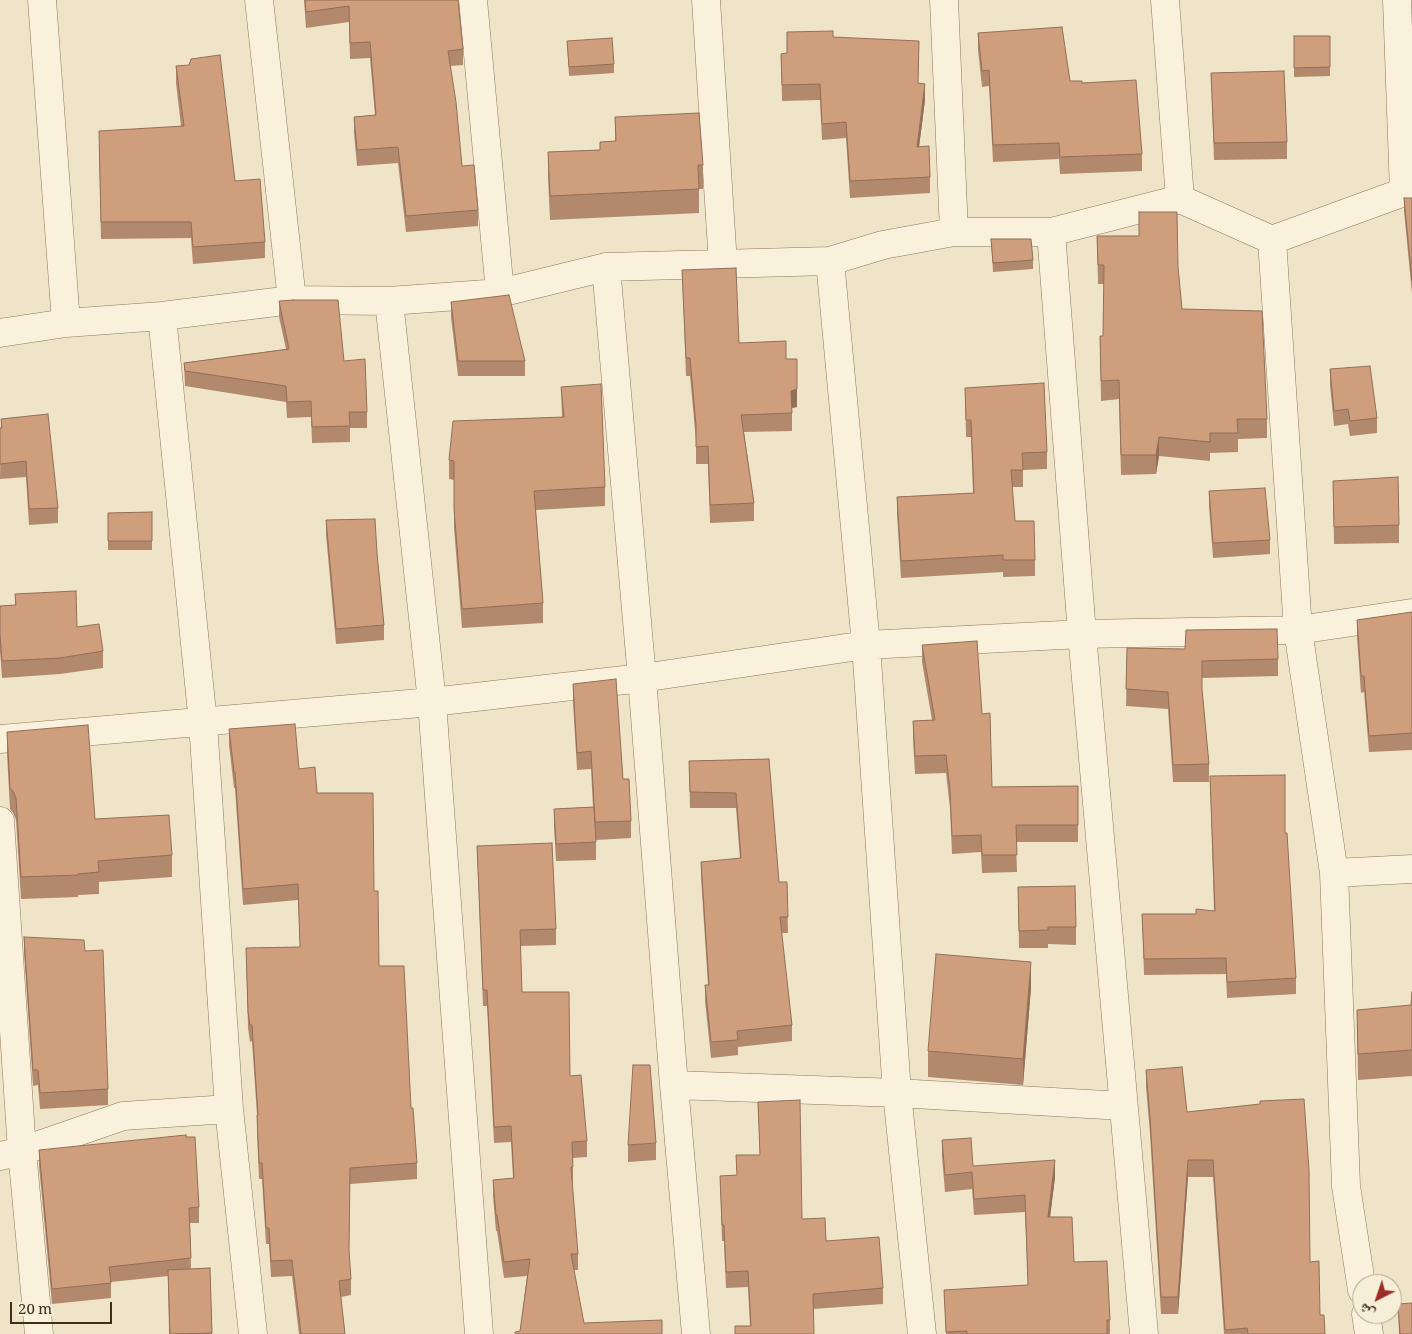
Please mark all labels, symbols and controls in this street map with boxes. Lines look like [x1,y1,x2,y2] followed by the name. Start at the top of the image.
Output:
[1352,1274,1402,1324] north arrow
[12,1292,115,1324] scale bar
[1354,1296,1381,1324] text: ش
[18,1298,52,1324] text: 20 m

